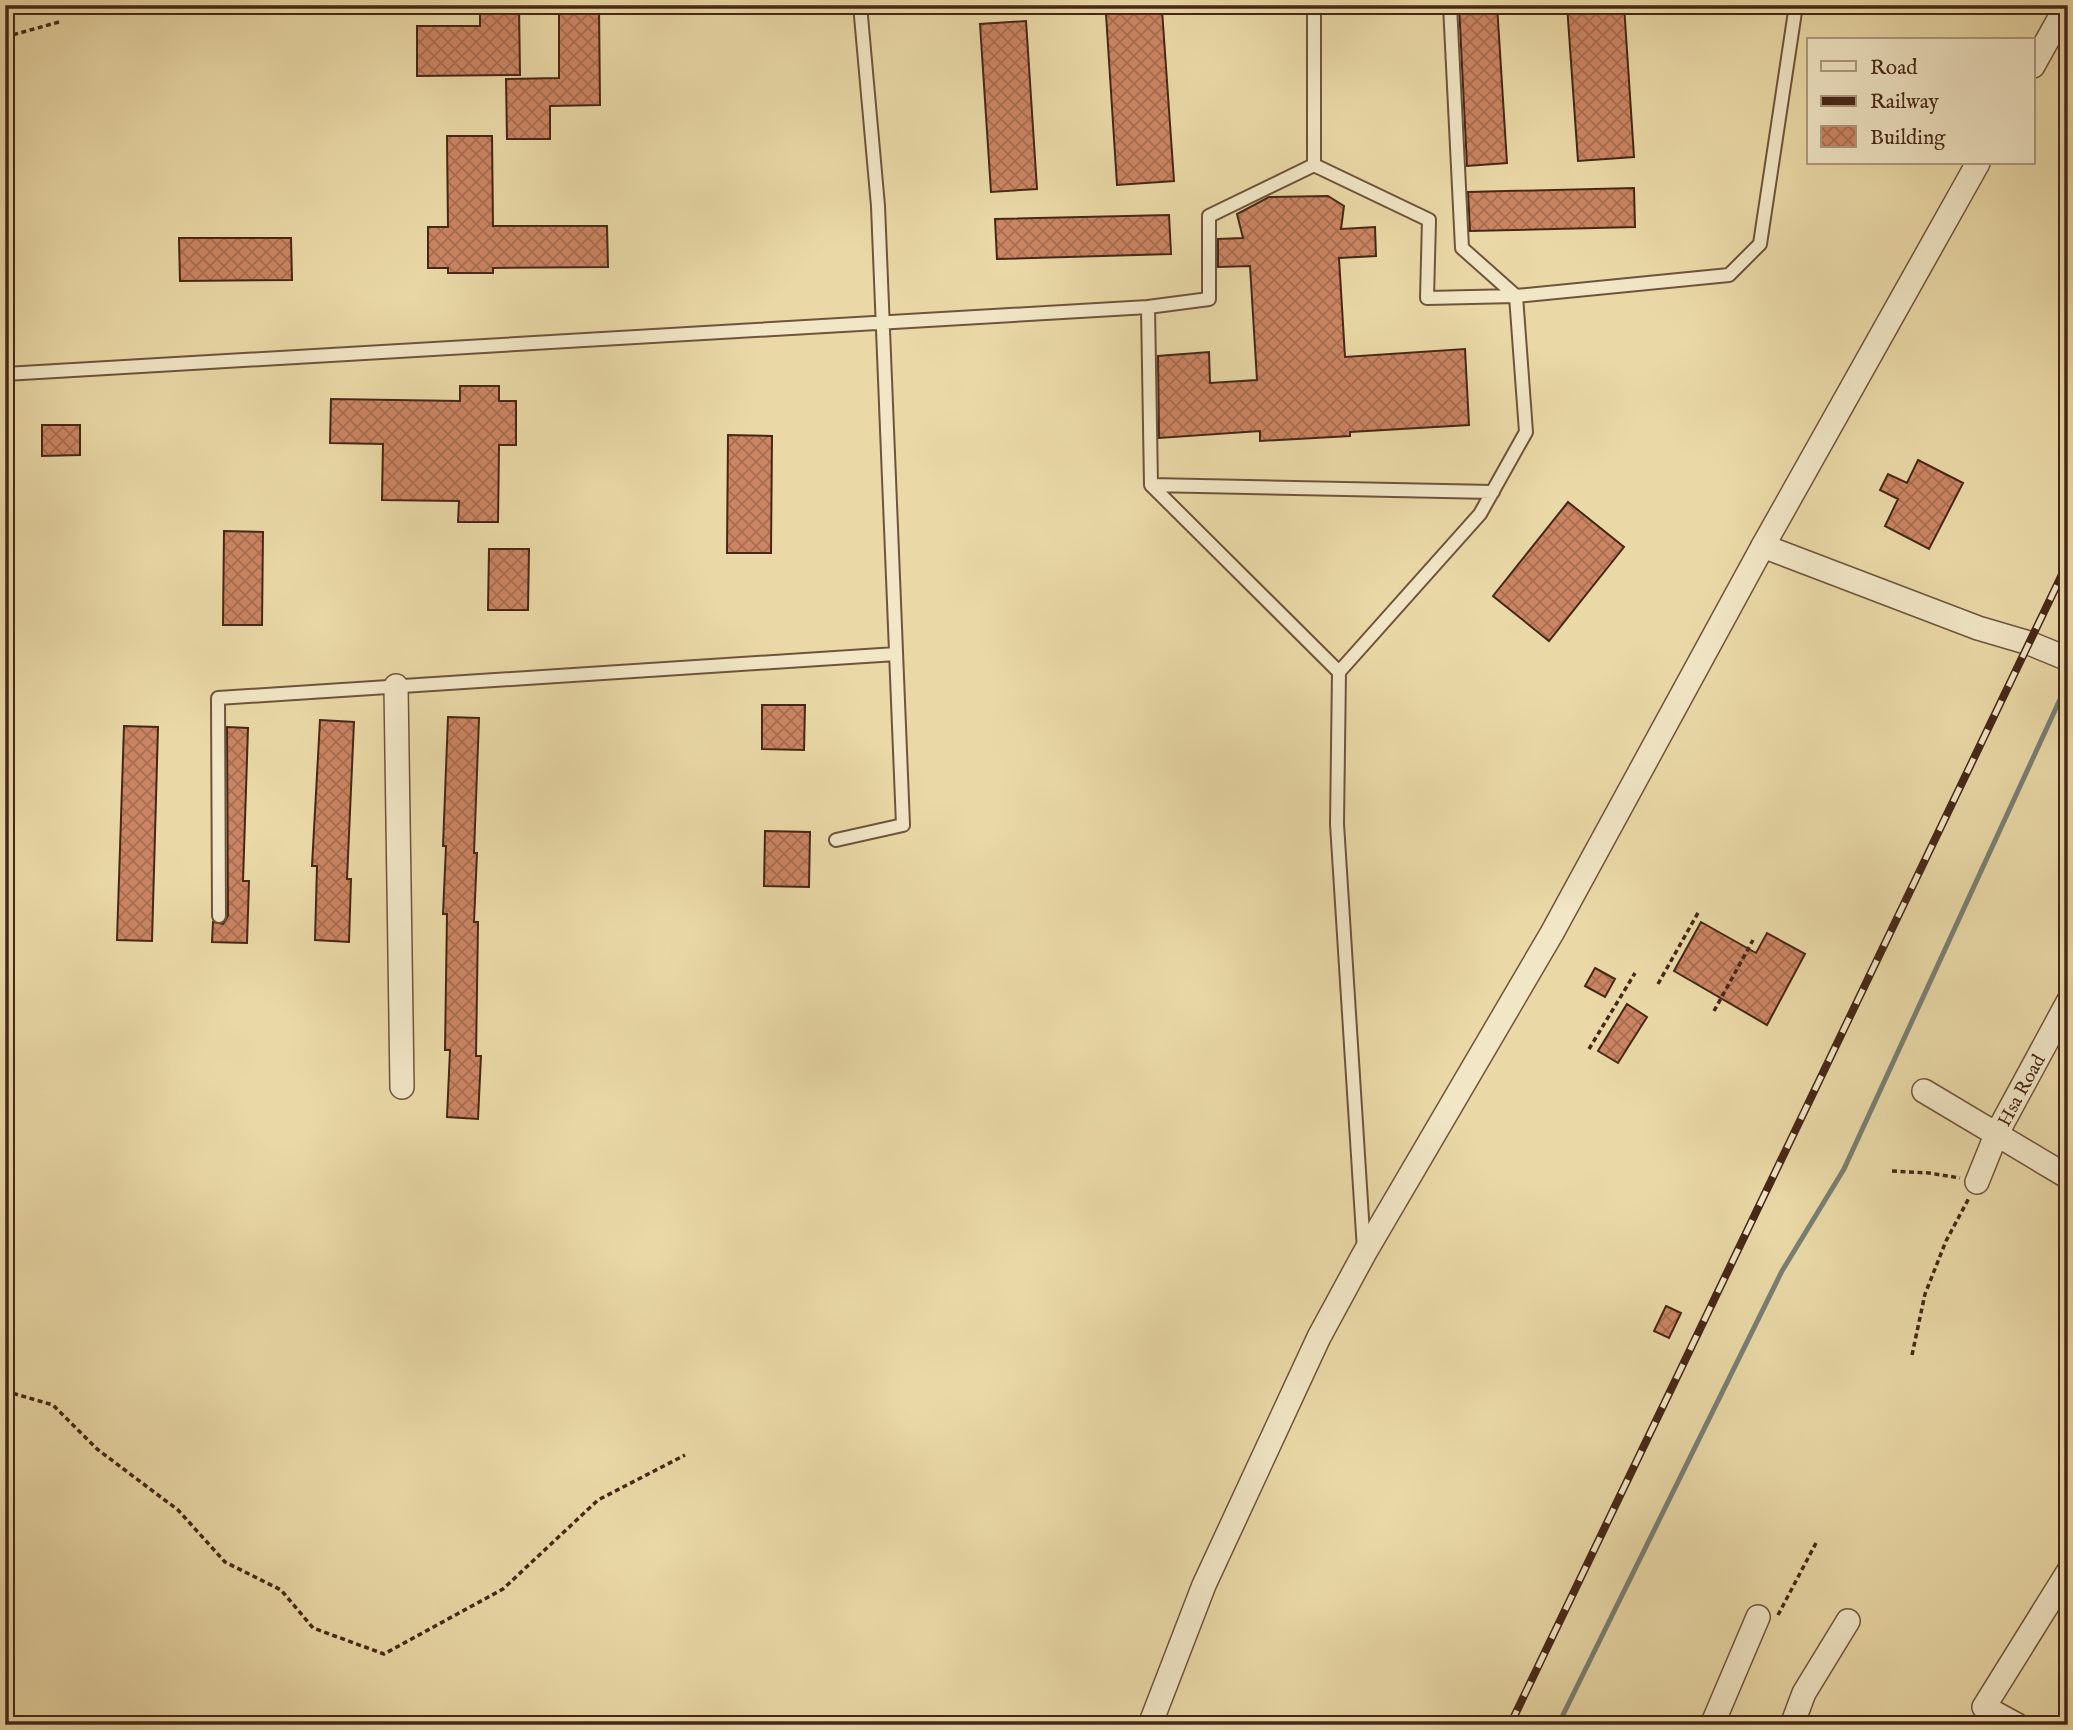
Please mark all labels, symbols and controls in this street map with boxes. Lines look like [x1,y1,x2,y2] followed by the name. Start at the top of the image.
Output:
[1807,38,2035,164] legend
[1870,55,1918,82] text: Road
[1870,89,1940,116] text: Railway
[1870,125,1946,152] text: Building
[1993,1050,2052,1131] street label: Hsa Road

